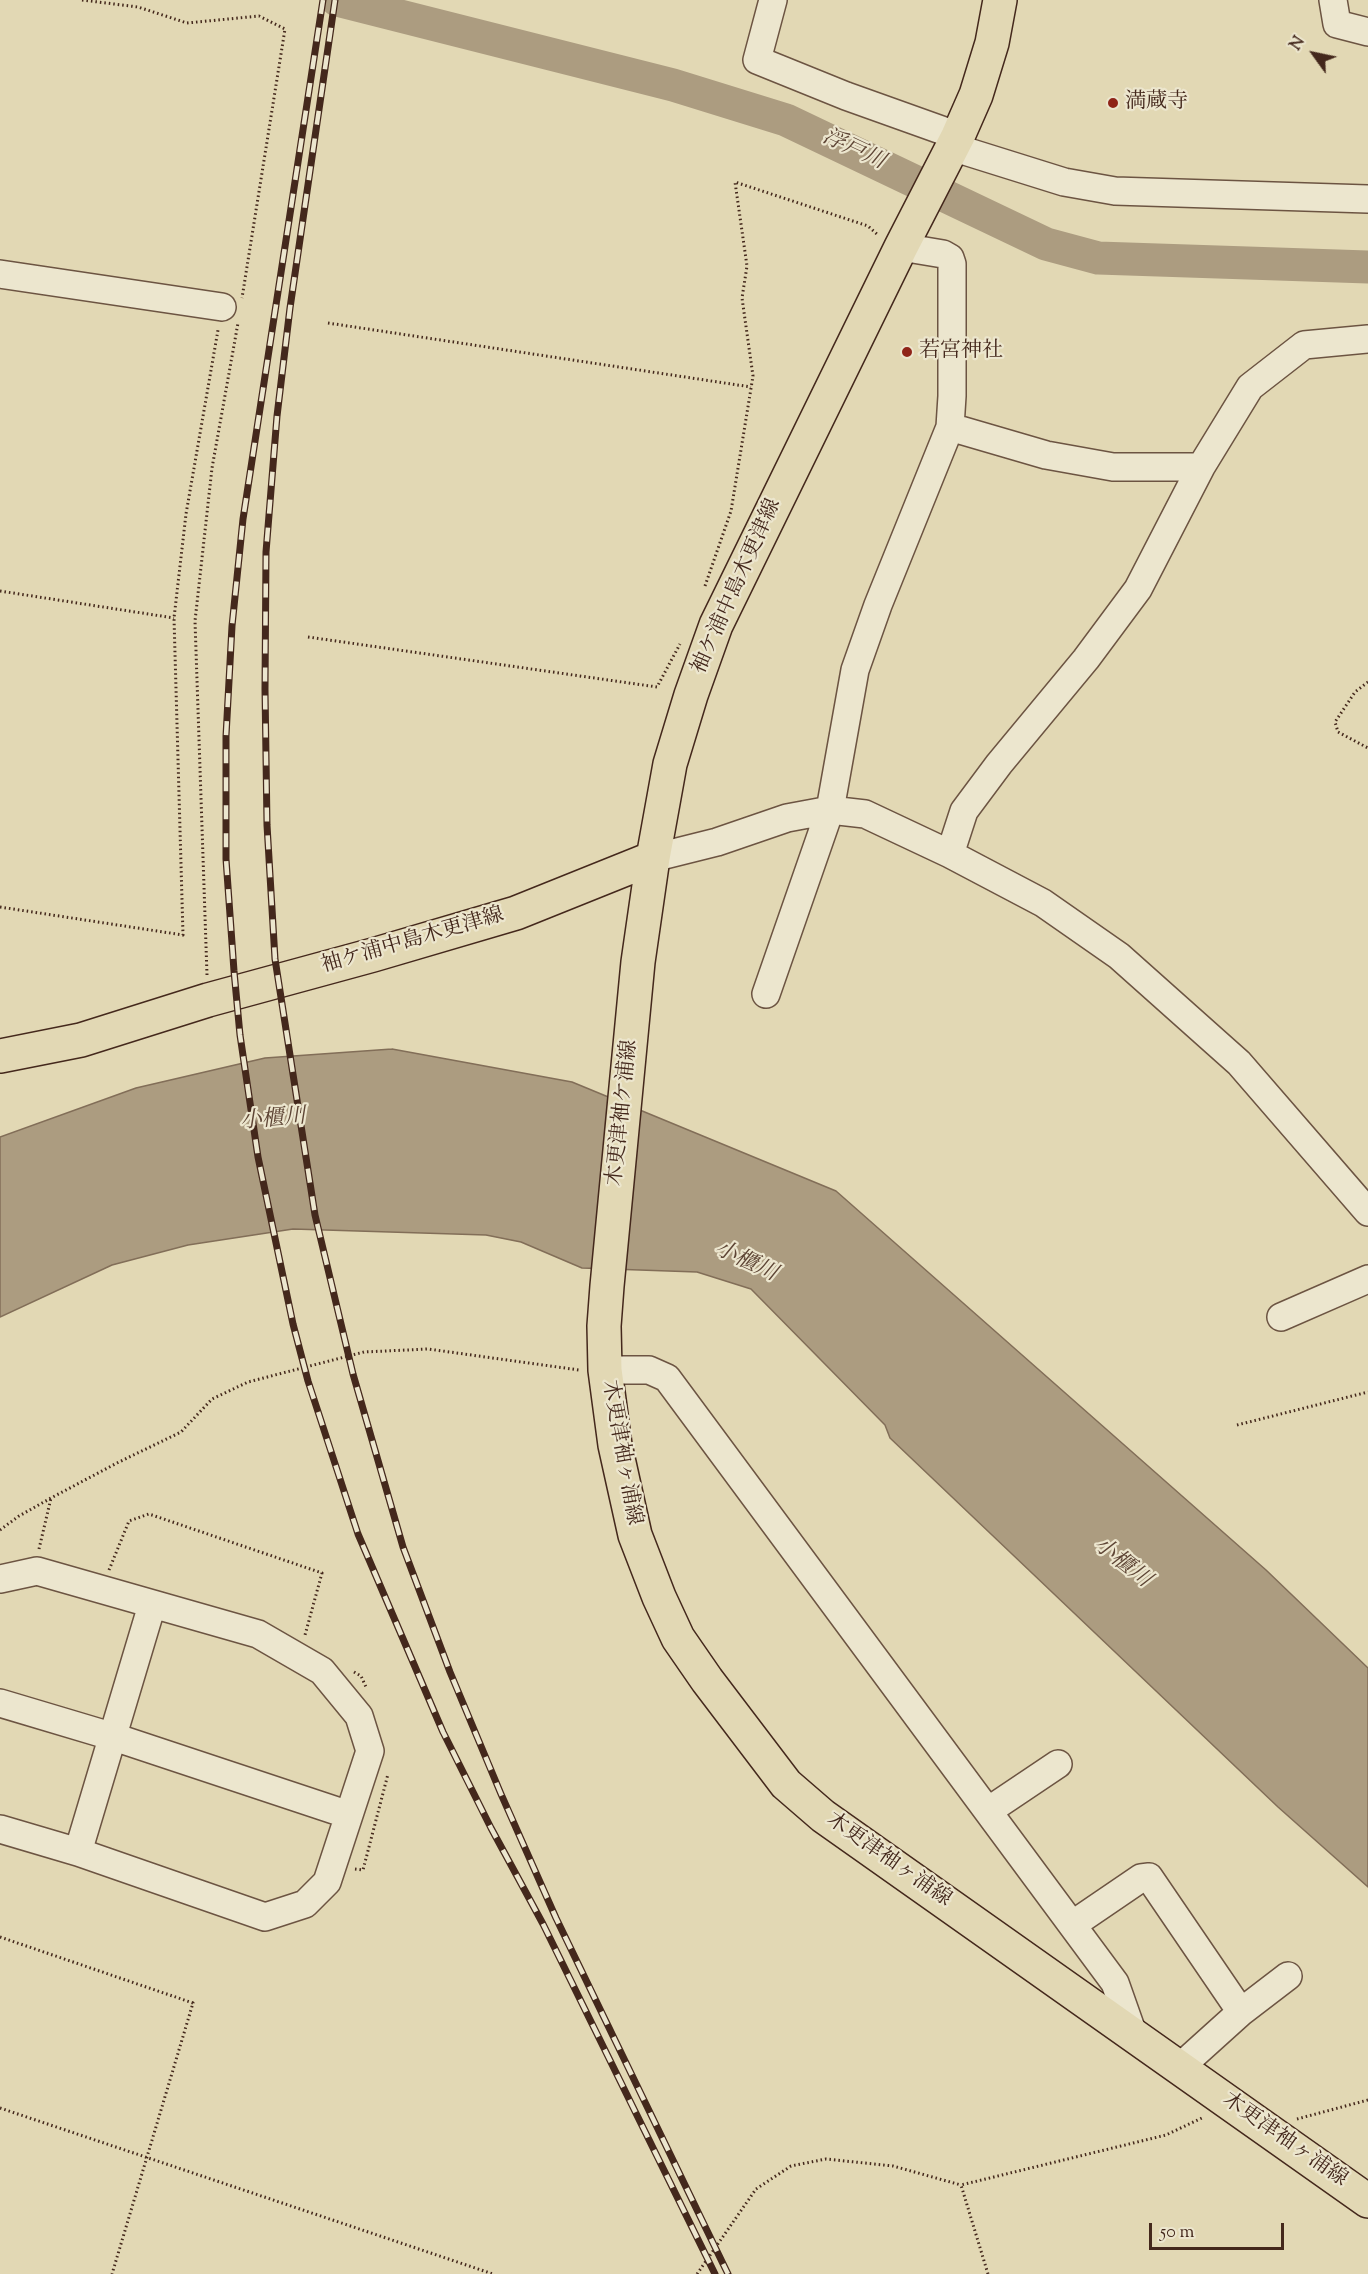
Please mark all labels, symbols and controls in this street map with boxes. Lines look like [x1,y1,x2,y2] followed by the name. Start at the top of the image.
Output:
[1284,24,1344,84] north arrow
[1285,32,1312,56] text: N
[1125,90,1188,116] place label: 満蔵寺
[1106,96,1120,110] marker: 満蔵寺
[818,125,888,177] water label: 浮戸川
[919,339,1003,365] place label: 若宮神社
[900,345,914,359] marker: 若宮神社
[688,496,788,678] street label: 袖ケ浦中島木更津線
[319,904,507,980] street label: 袖ケ浦中島木更津線
[604,1039,644,1187] street label: 木更津袖ケ浦線
[239,1105,307,1137] water label: 小櫃川
[710,1237,780,1289] water label: 小櫃川
[595,1378,645,1528] street label: 木更津袖ヶ浦線
[1087,1533,1155,1595] water label: 小櫃川
[821,1809,955,1913] street label: 木更津袖ヶ浦線
[1217,2089,1351,2193] street label: 木更津袖ヶ浦線
[1152,2211,1287,2249] scale bar
[1160,2220,1194,2246] text: 50 m

